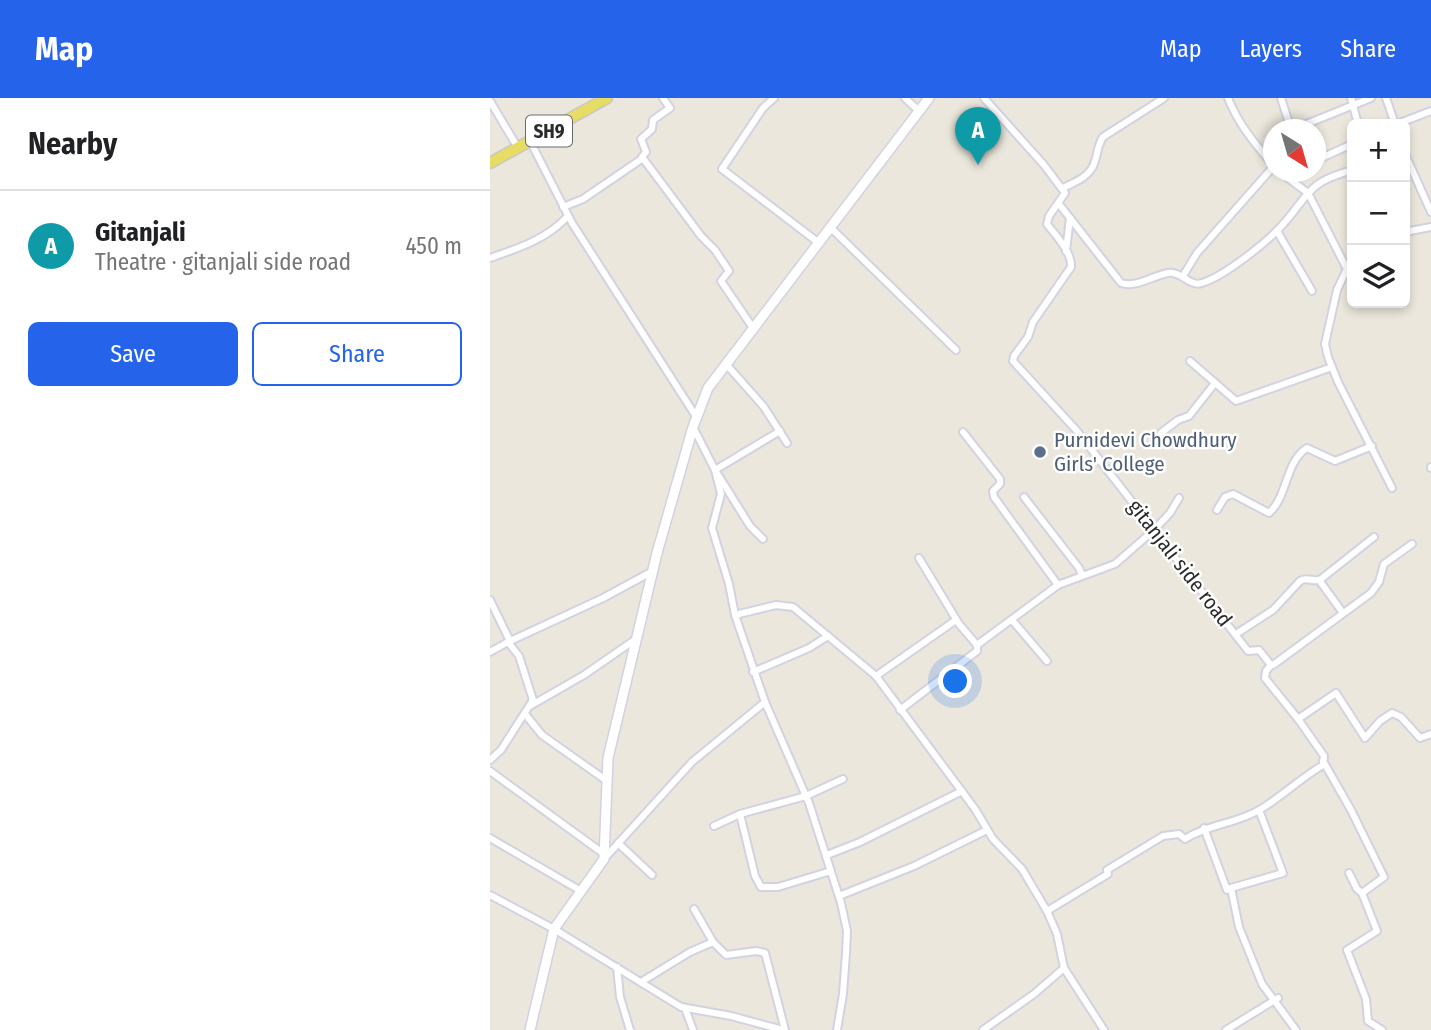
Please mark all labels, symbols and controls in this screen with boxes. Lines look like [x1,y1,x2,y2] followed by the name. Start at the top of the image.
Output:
[35,29,93,69] text: Map
[1160,35,1202,63] text: Map
[1240,35,1302,63] text: Layers
[1340,35,1396,63] text: Share
[955,107,1001,165] pin: A
[526,116,572,146] road number: SH9
[1263,119,1326,182] north arrow
[1347,119,1410,308] map controls
[1347,119,1410,182] button: +
[28,126,117,162] text: Nearby
[1347,182,1410,245] button: −
[95,217,186,248] text: Gitanjali
[45,232,57,260] text: A
[405,232,462,260] text: 450 m
[1347,245,1410,308] button: layers
[95,248,351,276] text: Theatre · gitanjali side road
[28,322,238,386] button: Save
[252,322,462,386] button: Share
[1054,427,1237,477] place label: Purnidevi Chowdhury Girls' College
[1032,444,1048,460] marker: Purnidevi Chowdhury Girls' College
[1122,494,1238,632] street label: gitanjali side road
[938,664,972,698] your location

